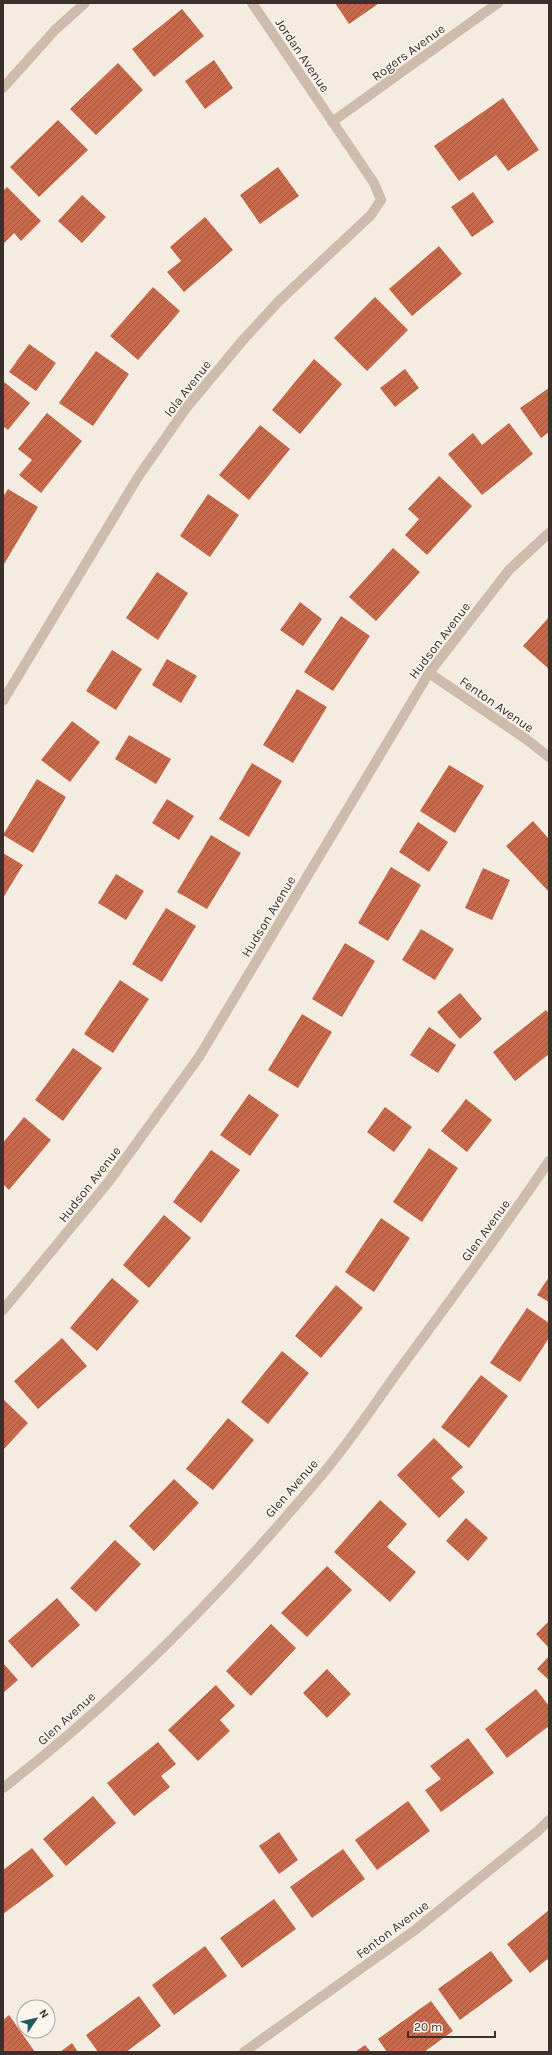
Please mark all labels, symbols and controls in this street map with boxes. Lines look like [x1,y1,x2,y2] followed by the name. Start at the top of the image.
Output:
[272,16,333,95] street label: Jordan Avenue
[369,21,448,84] street label: Rogers Avenue
[161,357,214,419] street label: Iola Avenue
[406,599,473,682] street label: Hudson Avenue
[457,673,537,736] street label: Fenton Avenue
[238,873,299,960] street label: Hudson Avenue
[55,1143,124,1225] street label: Hudson Avenue
[458,1196,513,1264] street label: Glen Avenue
[262,1456,321,1521] street label: Glen Avenue
[34,1688,98,1748] street label: Glen Avenue
[353,1897,432,1961] street label: Fenton Avenue
[16,1999,56,2039] north arrow
[36,2007,51,2021] text: N
[408,2013,495,2039] scale bar
[414,2020,442,2034] text: 20 m

